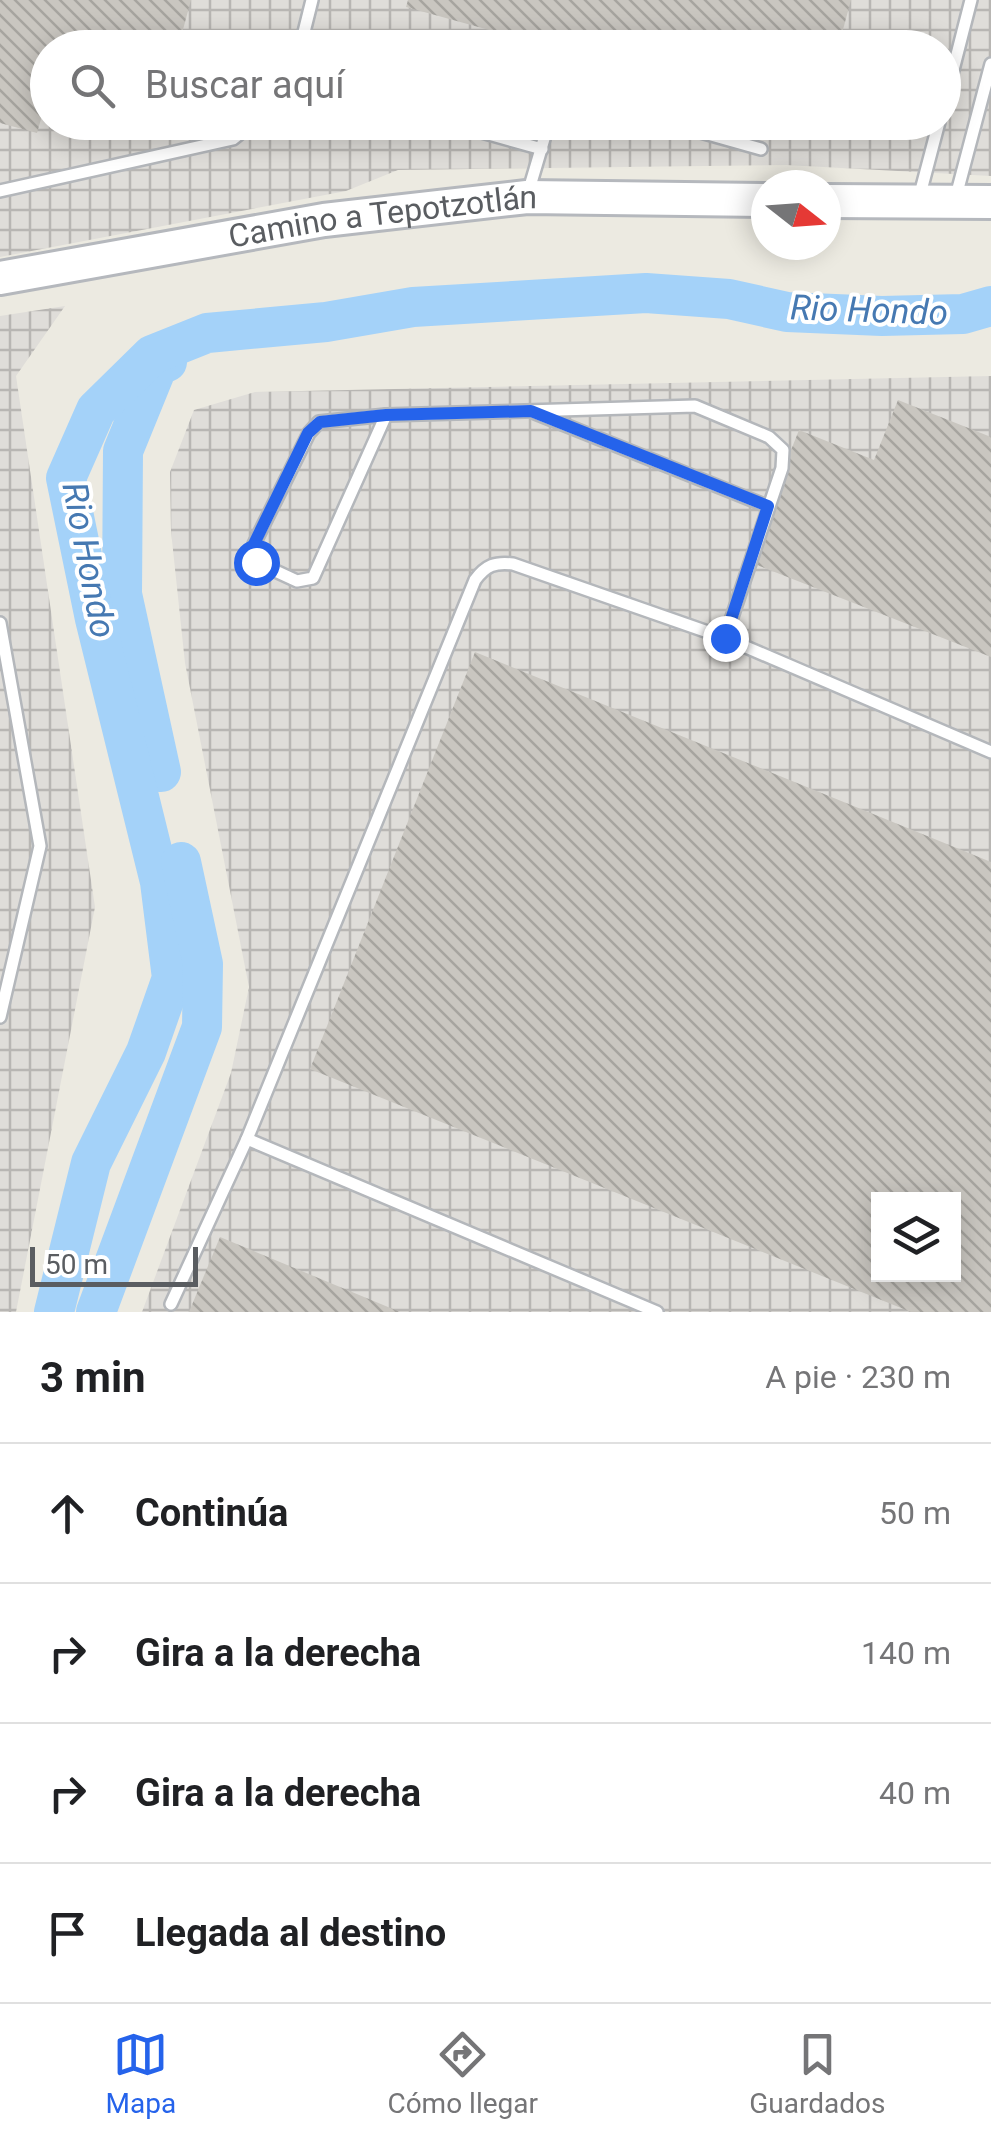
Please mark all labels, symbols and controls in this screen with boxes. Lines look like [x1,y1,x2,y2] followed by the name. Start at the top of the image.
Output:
[30,30,961,140] search box
[65,58,120,113] icon: search
[145,63,345,107] text: Buscar aquí
[751,170,841,260] north arrow
[225,178,537,256] street label: Camino a Tepotzotlán
[789,287,949,334] water label: Rio Hondo
[53,479,124,642] water label: Rio Hondo
[234,540,280,586] route start
[703,616,749,662] route end
[871,1192,961,1282] map controls
[871,1192,961,1282] button: layers
[30,1242,198,1286] scale bar
[45,1248,108,1281] text: 50 m
[40,1353,146,1402] text: 3 min
[765,1358,951,1396] text: A pie · 230 m
[40,1486,95,1541] icon: ahead
[135,1491,288,1535] text: Continúa
[879,1494,951,1532] text: 50 m
[40,1626,95,1681] icon: right
[135,1631,421,1675] text: Gira a la derecha
[861,1634,951,1672] text: 140 m
[40,1766,95,1821] icon: right
[135,1771,421,1815] text: Gira a la derecha
[879,1774,951,1812] text: 40 m
[40,1906,95,1961] icon: arrive
[135,1911,446,1955] text: Llegada al destino
[106,2027,176,2120] tab: Mapa
[387,2027,538,2120] tab: Cómo llegar
[749,2027,885,2120] tab: Guardados

